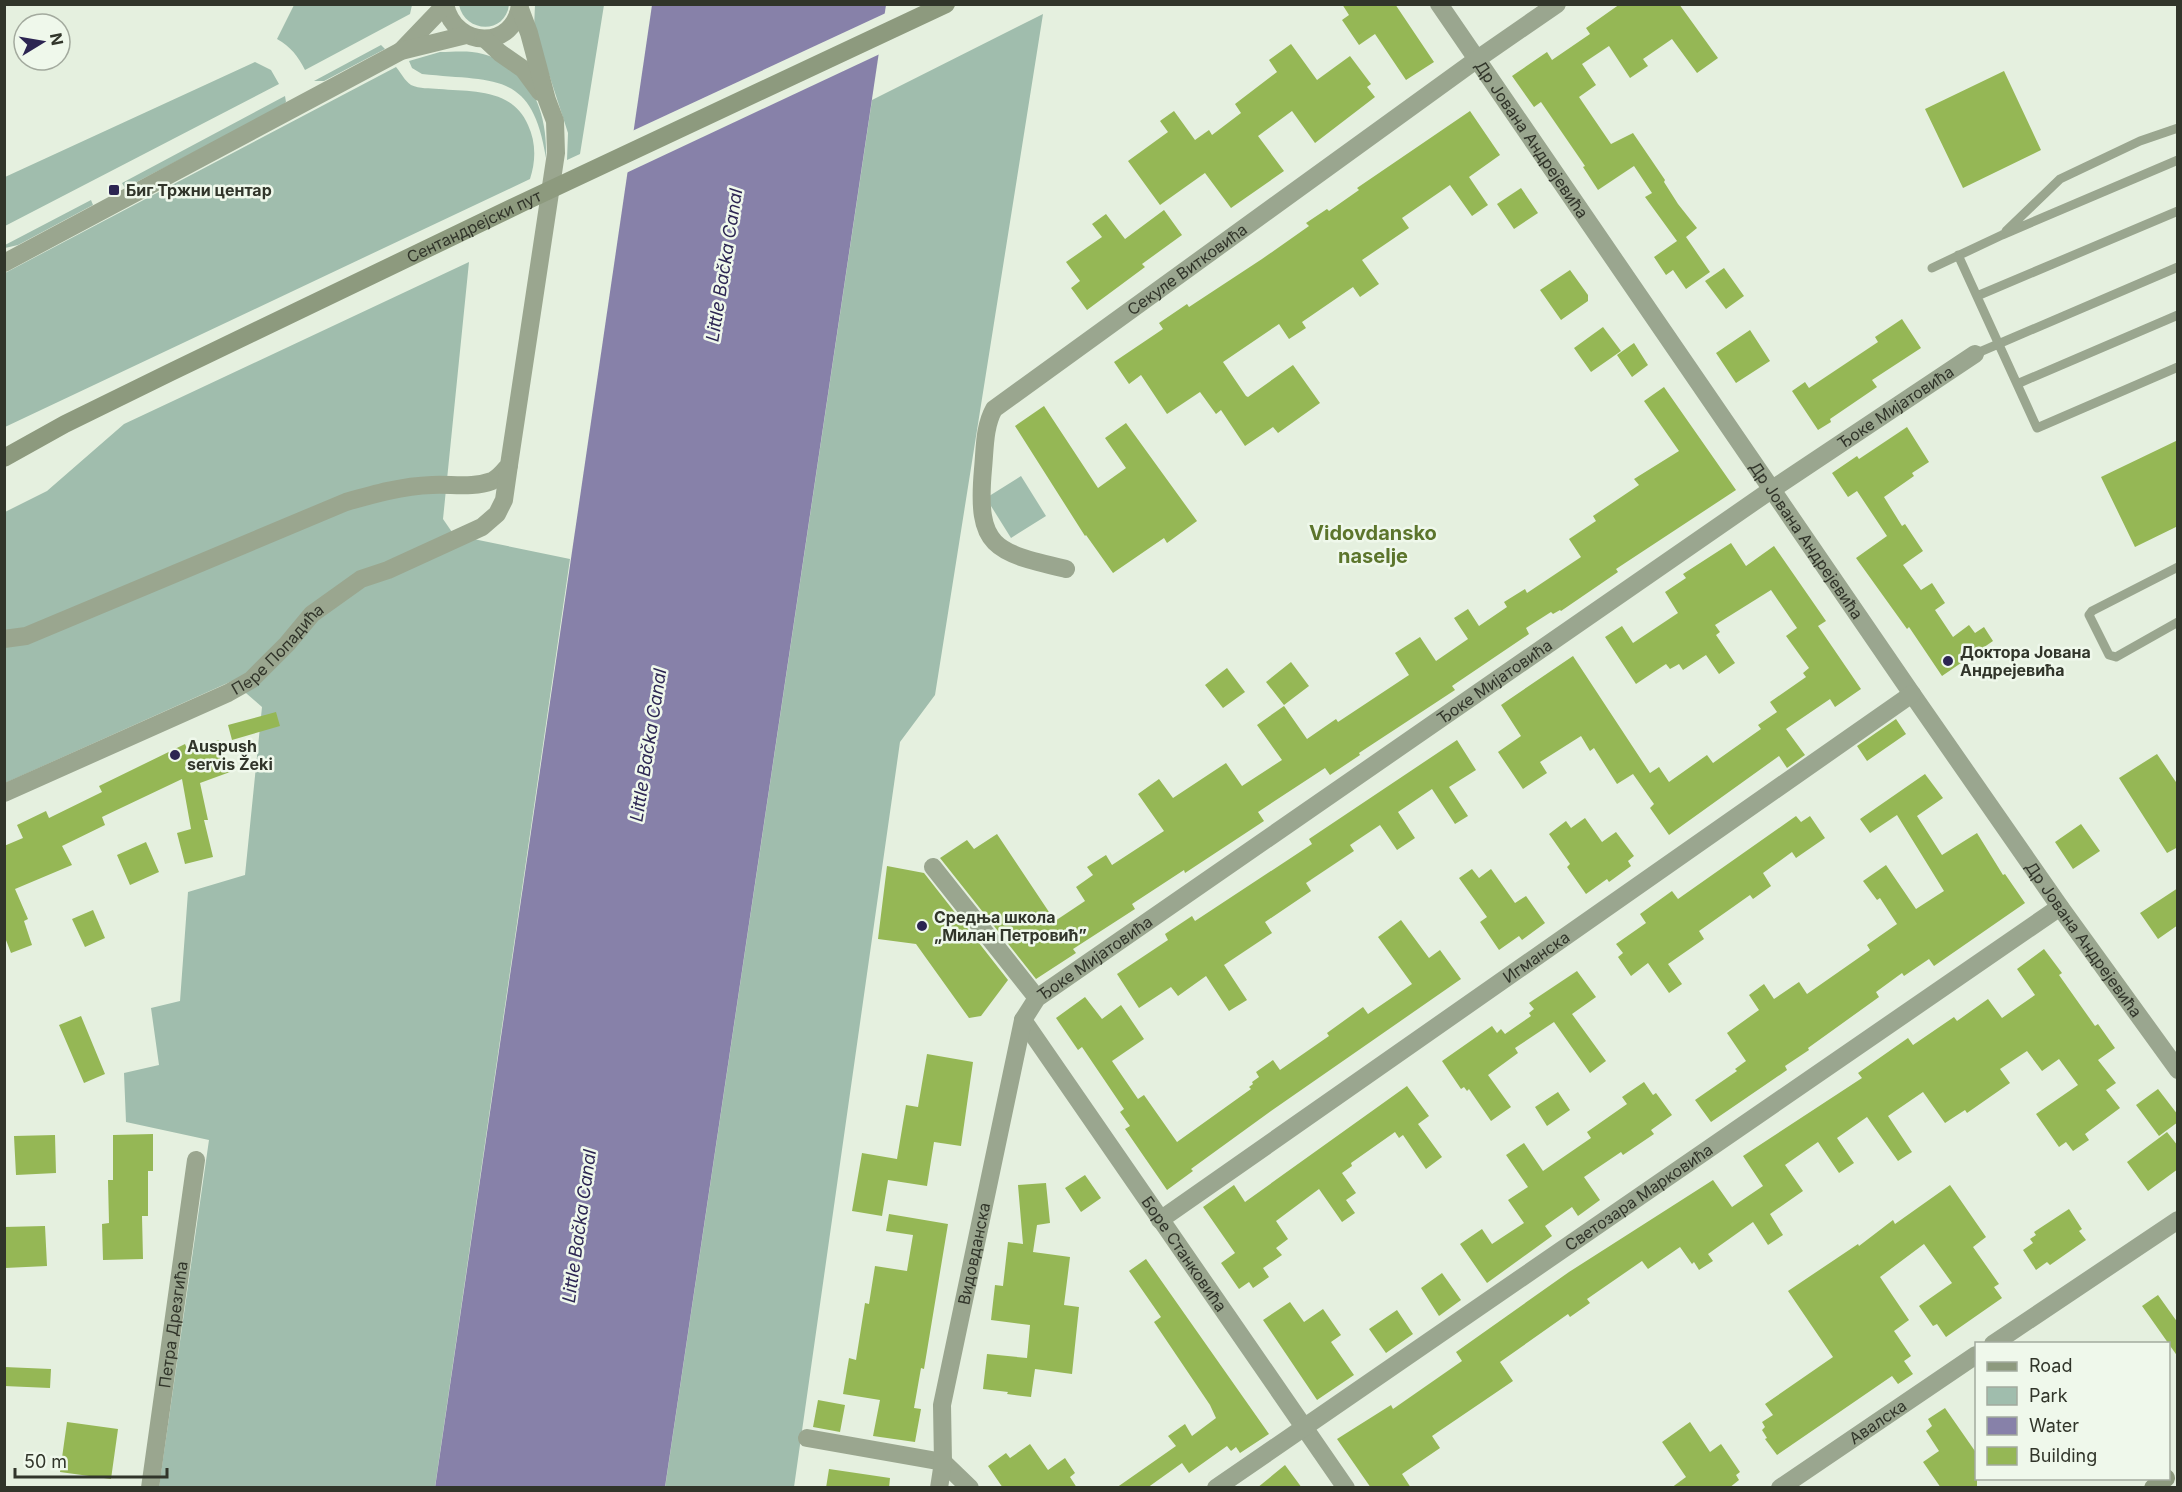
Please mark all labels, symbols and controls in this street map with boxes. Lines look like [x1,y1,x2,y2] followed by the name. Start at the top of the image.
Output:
[12,12,72,72] north arrow
[46,31,68,47] text: N
[1471,57,1593,222] street label: Др Јована Андрејевића
[126,180,272,200] place label: Биг Тржни центар
[107,183,121,197] marker: Биг Тржни центар
[403,185,545,267] street label: Сентандрејски пут
[702,186,747,343] water label: Little Bačka Canal
[1123,219,1251,319] street label: Секуле Витковића
[1833,361,1957,453] street label: Ђоке Мијатовића
[1745,457,1868,623] street label: Др Јована Андрејевића
[1309,521,1437,568] district label: Vidovdansko naselje
[228,599,327,699] street label: Пере Попадића
[1433,635,1556,728] street label: Ђоке Мијатовића
[1960,642,2091,680] place label: Доктора Јована Андрејевића
[1941,654,1955,668] marker: Доктора Јована Андрејевића
[626,666,671,823] water label: Little Bačka Canal
[187,736,273,774] place label: Auspush servis Žeki
[168,748,182,762] marker: Auspush servis Žeki
[2021,857,2146,1021] street label: Др Јована Андрејевића
[934,907,1087,945] place label: Средња школа „Милан Петровић”
[1033,911,1156,1005] street label: Ђоке Мијатовића
[915,919,929,933] marker: Средња школа „Милан Петровић”
[1499,927,1573,987] street label: Игманска
[1561,1139,1716,1255] street label: Светозара Марковића
[558,1147,600,1304] water label: Little Bačka Canal
[1137,1192,1231,1315] street label: Боре Станковића
[953,1201,994,1307] street label: Видовданска
[154,1260,192,1389] street label: Петра Дрезгића
[1975,1342,2170,1480] legend
[2029,1355,2072,1376] text: Road
[2029,1385,2068,1406] text: Park
[1845,1395,1910,1448] street label: Авалска
[2029,1415,2079,1436] text: Water
[15,1441,166,1479] scale bar
[2029,1445,2097,1466] text: Building
[24,1451,67,1472] text: 50 m

